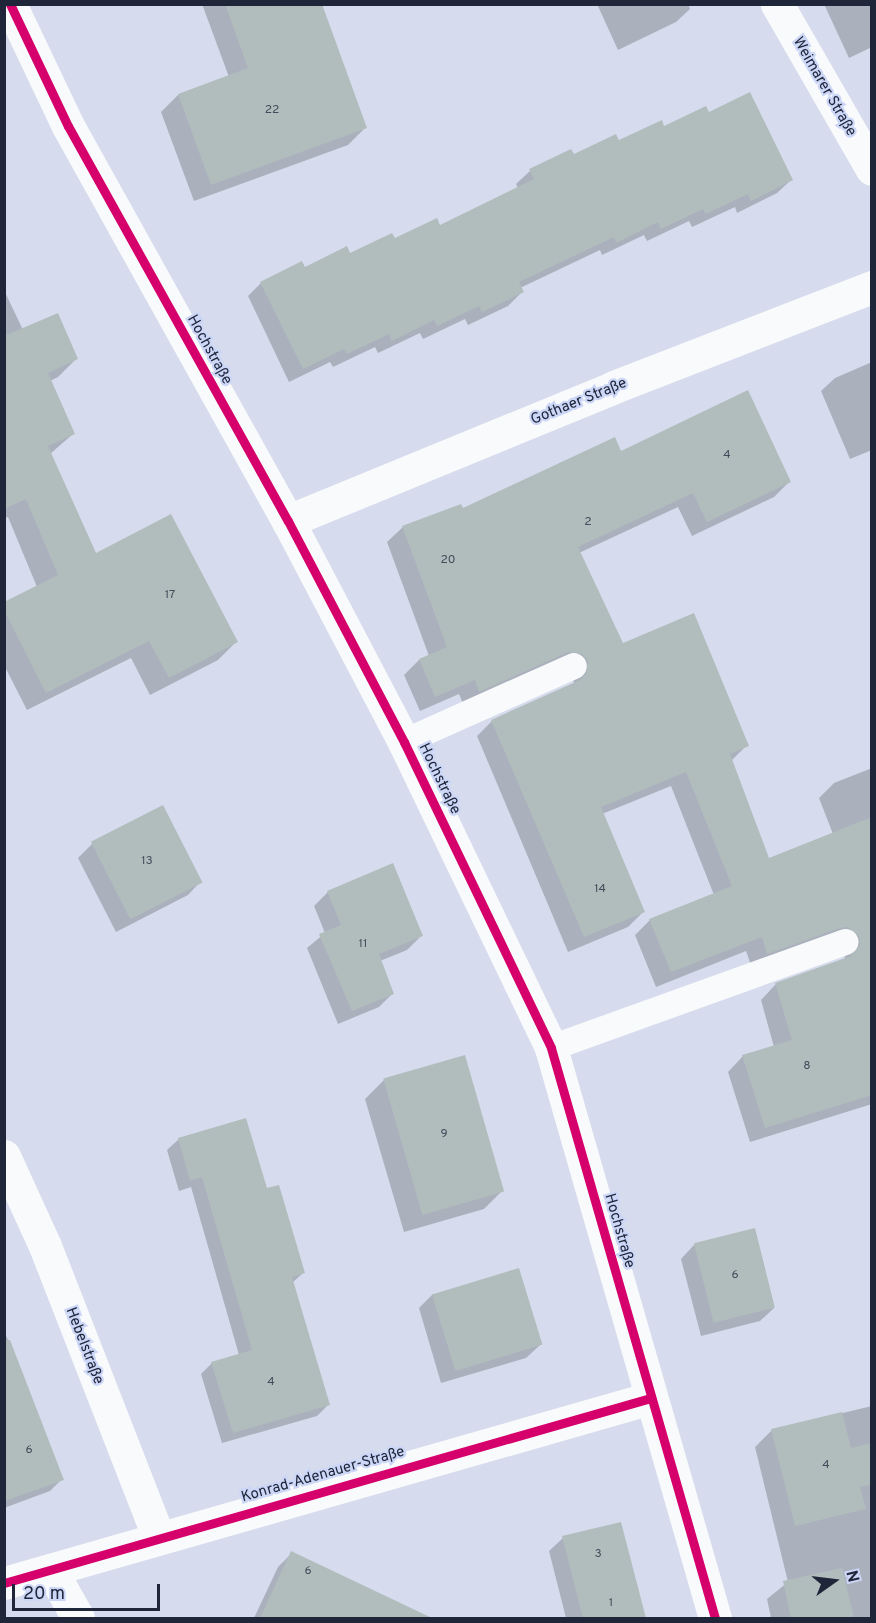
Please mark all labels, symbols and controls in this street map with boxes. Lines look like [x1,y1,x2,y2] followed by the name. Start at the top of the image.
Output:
[788,34,860,140] street label: Weimarer Straße
[265,104,279,118] house number: 22
[183,312,235,388] street label: Hochstraße
[528,375,630,429] street label: Gothaer Straße
[723,449,731,463] house number: 4
[584,516,592,530] house number: 2
[440,554,456,568] house number: 20
[165,589,175,603] house number: 17
[414,741,464,817] street label: Hochstraße
[141,855,153,869] house number: 13
[594,883,606,897] house number: 14
[359,938,367,952] house number: 11
[803,1060,811,1074] house number: 8
[440,1128,448,1142] house number: 9
[600,1192,638,1270] street label: Hochstraße
[731,1269,739,1283] house number: 6
[61,1305,107,1387] street label: Hebelstraße
[267,1376,275,1390] house number: 4
[239,1443,407,1507] street label: Konrad-Adenauer-Straße
[25,1444,33,1458] house number: 6
[822,1459,830,1473] house number: 4
[594,1548,602,1562] house number: 3
[804,1551,864,1611] north arrow
[304,1565,312,1579] house number: 6
[840,1569,863,1585] text: N
[15,1572,164,1610] scale bar
[23,1583,65,1606] text: 20 m
[609,1597,613,1611] house number: 1

